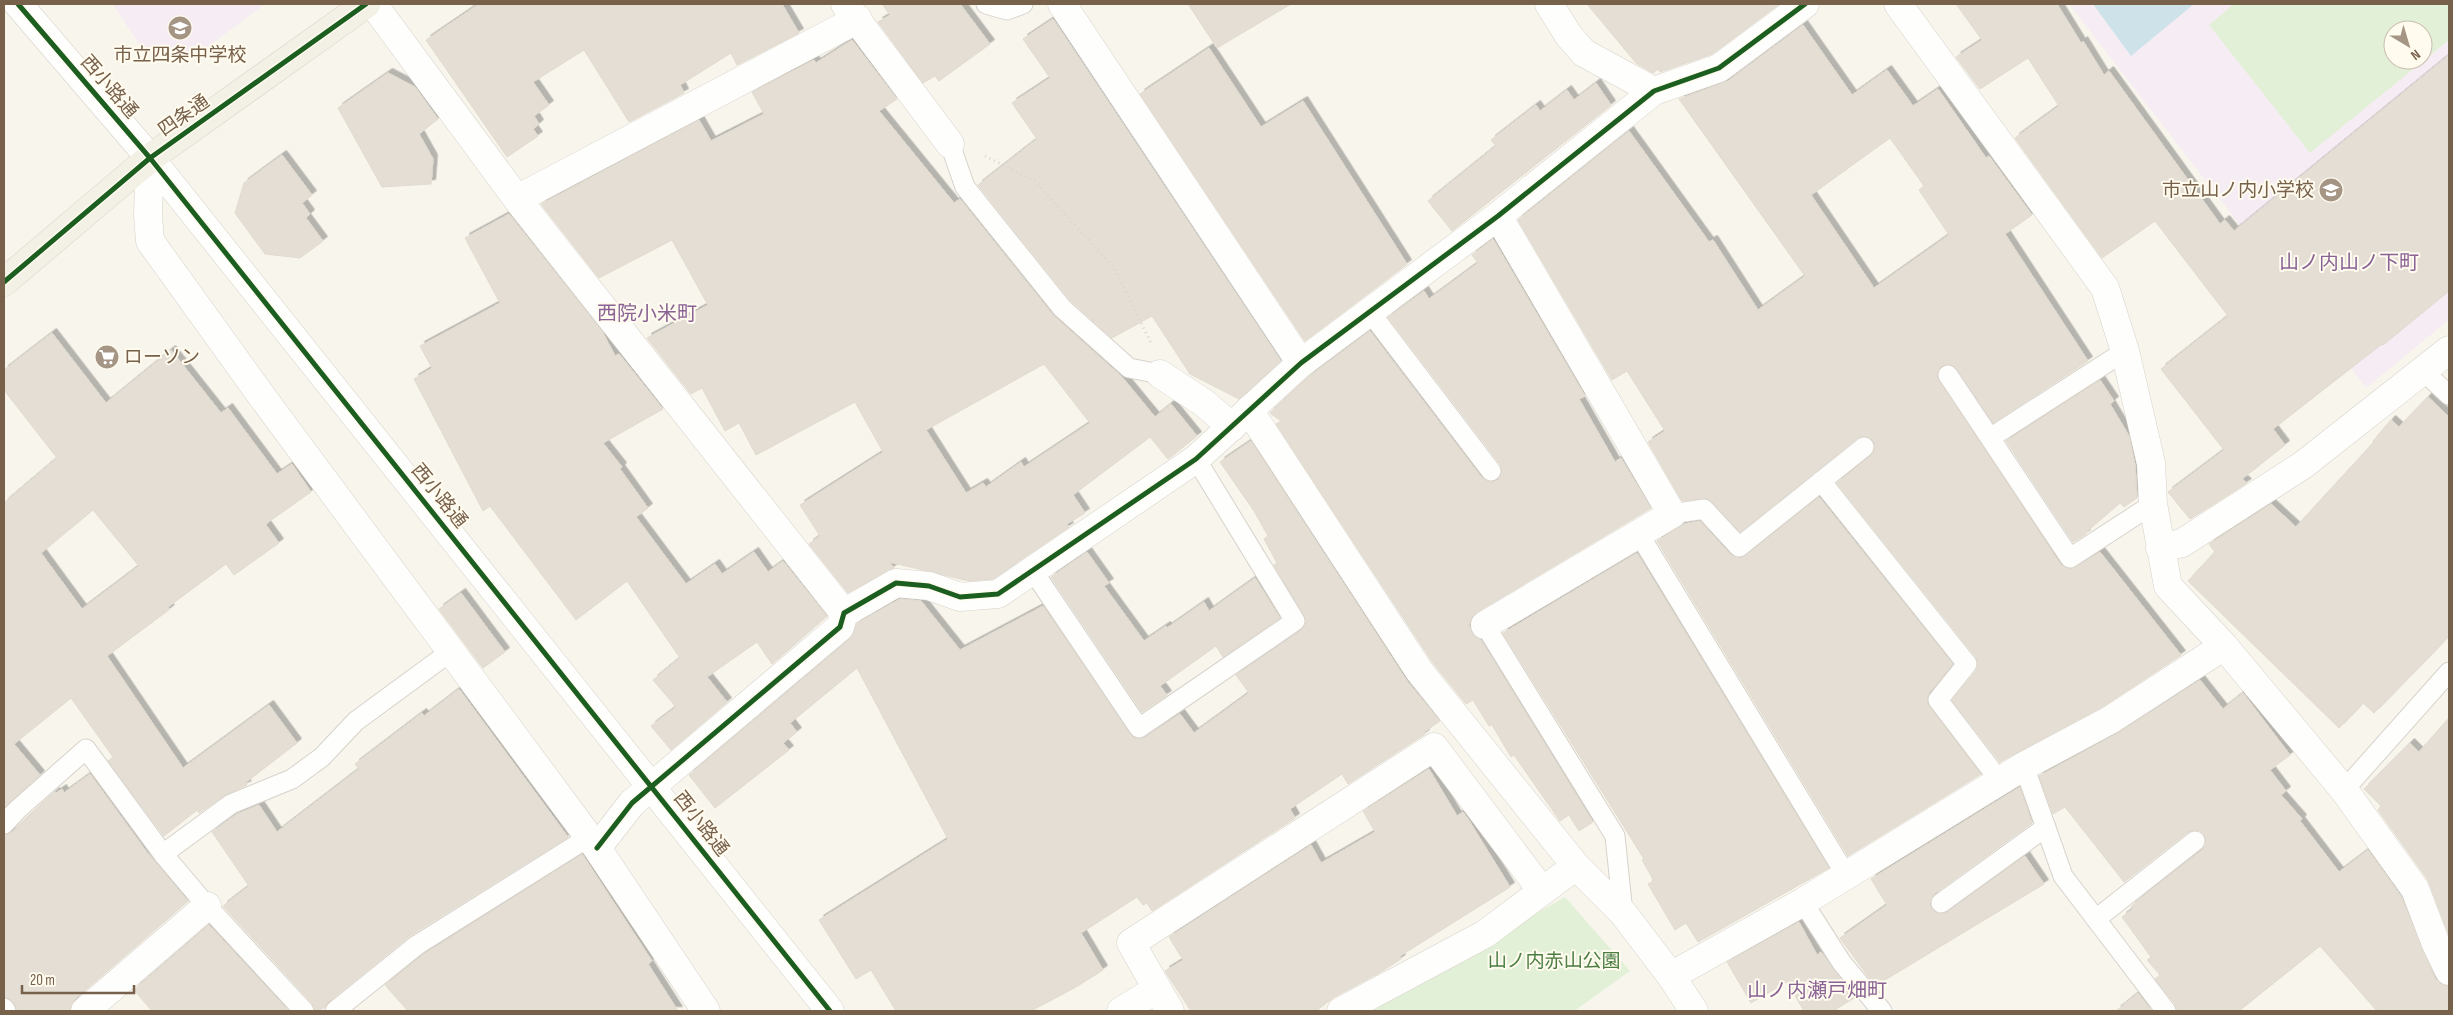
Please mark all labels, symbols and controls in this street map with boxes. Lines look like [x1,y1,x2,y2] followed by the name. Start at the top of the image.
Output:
[167,15,193,41] school or university icon: 市立四条中学校
[2383,20,2433,70] north arrow
[113,44,247,67] place label: 市立四条中学校
[2408,46,2424,64] text: N
[75,51,143,123] street label: 西小路通
[154,90,214,142] street label: 四条通
[2318,177,2344,203] school or university icon: 市立山ノ内小学校
[2162,179,2314,202] place label: 市立山ノ内小学校
[2279,251,2419,275] district label: 山ノ内山ノ下町
[597,302,697,326] district label: 西院小米町
[94,344,120,370] supermarket icon: ローソン
[124,346,200,369] place label: ローソン
[406,459,472,533] street label: 西小路通
[669,787,733,861] street label: 西小路通
[1487,950,1621,973] park label: 山ノ内赤山公園
[22,962,135,994] scale bar
[30,971,55,990] text: 20 m
[1747,979,1887,1003] district label: 山ノ内瀬戸畑町

